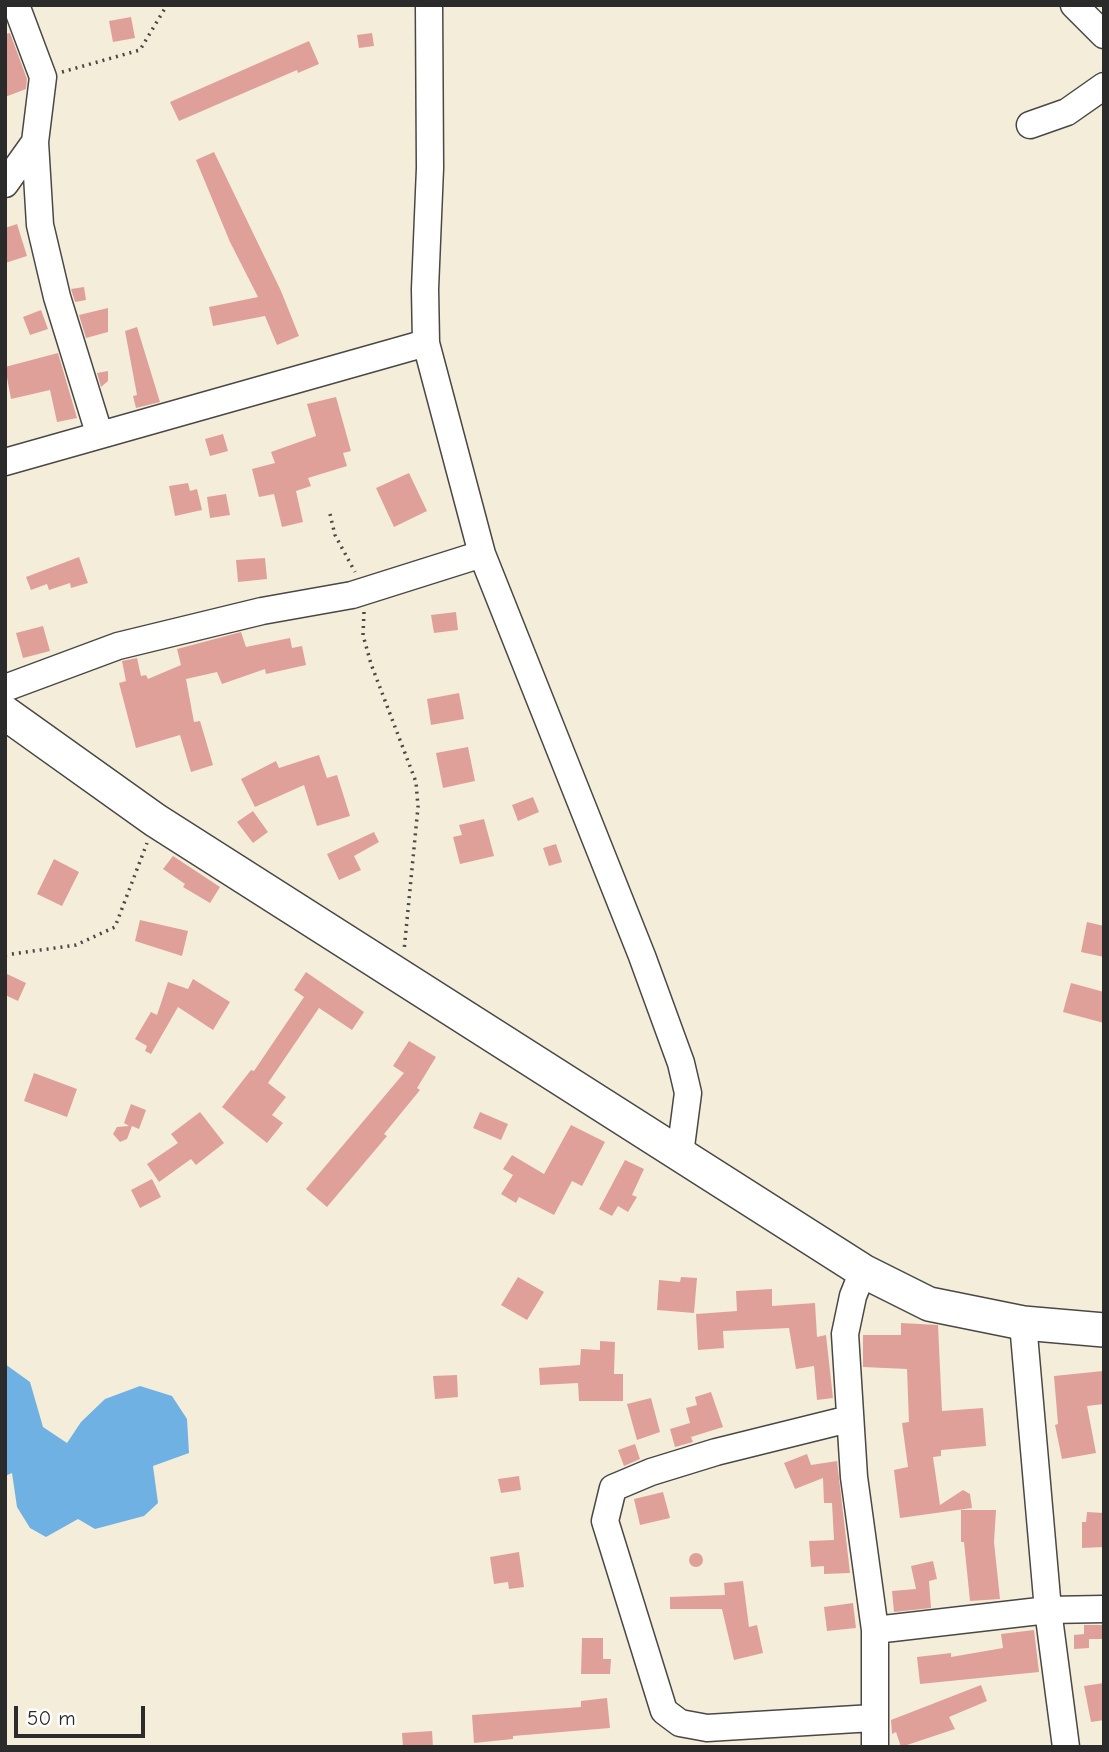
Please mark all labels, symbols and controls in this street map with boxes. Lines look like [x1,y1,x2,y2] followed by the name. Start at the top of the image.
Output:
[18,1692,149,1736] scale bar
[27,1706,76,1730] text: 50 m

